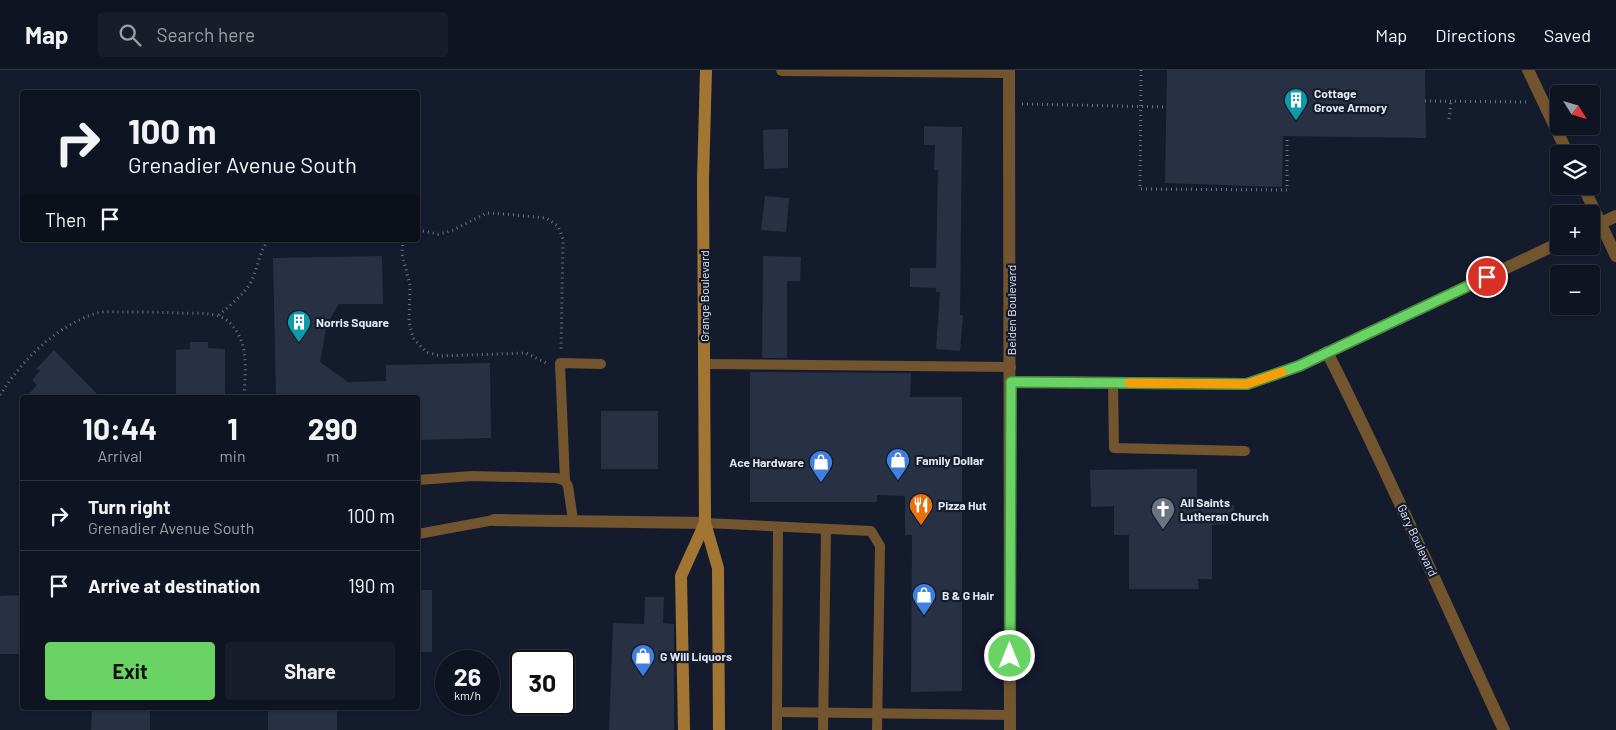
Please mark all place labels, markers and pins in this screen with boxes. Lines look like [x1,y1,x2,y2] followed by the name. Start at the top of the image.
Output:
[1314,86,1387,114] place label: Cottage Grove Armory
[1283,87,1309,121] building icon: Cottage Grove Armory
[1466,256,1508,298] pin
[286,309,312,343] building icon: Norris Square
[316,315,390,329] place label: Norris Square
[885,447,911,481] shop icon: Family Dollar
[808,449,834,483] shop icon: Ace Hardware
[916,453,984,467] place label: Family Dollar
[729,455,804,469] place label: Ace Hardware
[908,492,934,526] restaurant icon: Pizza Hut
[1180,495,1269,523] place label: All Saints Lutheran Church
[1150,496,1176,530] church icon: All Saints Lutheran Church
[938,498,987,512] place label: Pizza Hut
[911,582,937,616] shop icon: B & G Hair
[942,588,994,602] place label: B & G Hair
[630,643,656,677] shop icon: G Will Liquors
[660,649,732,663] place label: G Will Liquors

